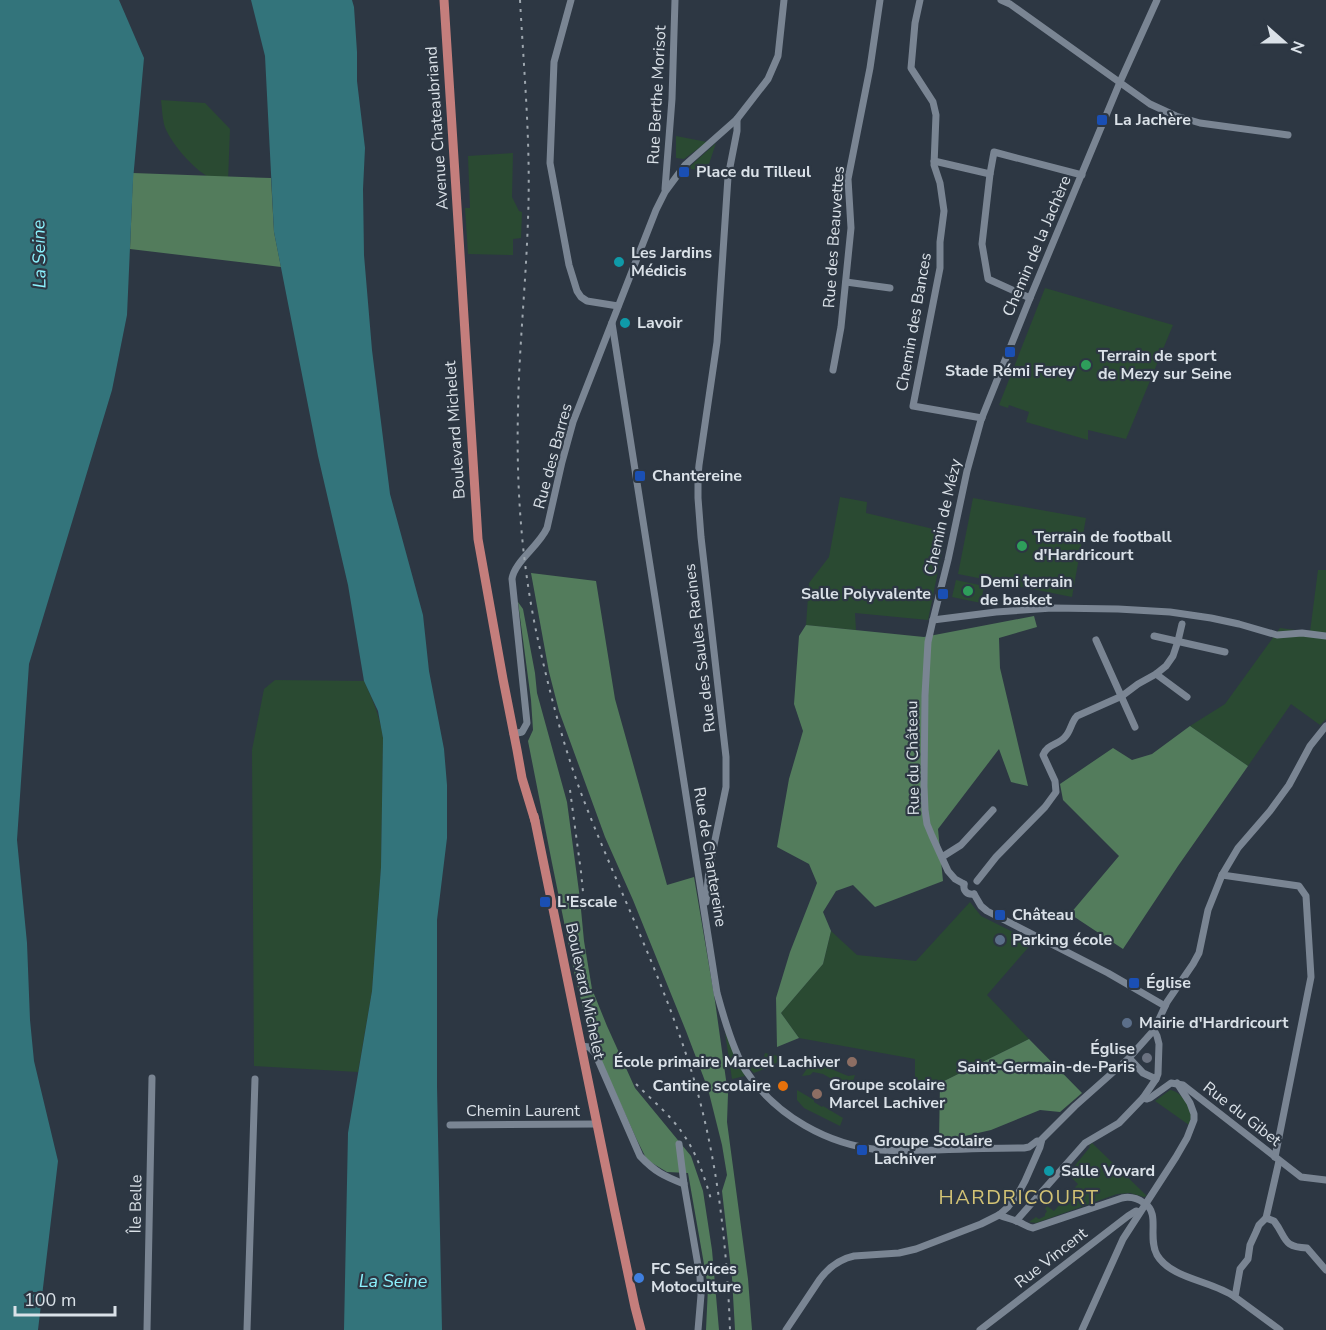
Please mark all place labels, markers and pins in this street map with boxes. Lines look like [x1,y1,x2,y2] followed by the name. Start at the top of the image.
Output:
[1114,109,1191,131] place label: La Jachère
[1095,113,1109,127] marker: La Jachère
[696,161,811,183] place label: Place du Tilleul
[677,165,691,179] marker: Place du Tilleul
[631,242,712,282] place label: Les Jardins Médicis
[612,255,626,269] marker: Les Jardins Médicis
[637,312,683,334] place label: Lavoir
[618,316,632,330] marker: Lavoir
[1003,345,1017,359] marker: Stade Rémi Ferey
[1098,345,1232,385] place label: Terrain de sport de Mezy sur Seine
[1079,358,1093,372] marker: Terrain de sport de Mezy sur Seine
[945,360,1076,382] place label: Stade Rémi Ferey
[652,465,742,487] place label: Chantereine
[633,469,647,483] marker: Chantereine
[1034,526,1172,566] place label: Terrain de football d'Hardricourt
[1015,539,1029,553] marker: Terrain de football d'Hardricourt
[980,571,1073,611] place label: Demi terrain de basket
[801,583,931,605] place label: Salle Polyvalente
[961,584,975,598] marker: Demi terrain de basket
[936,587,950,601] marker: Salle Polyvalente
[557,891,617,913] place label: L'Escale
[538,895,552,909] marker: L'Escale
[1012,904,1074,926] place label: Château
[993,908,1007,922] marker: Château
[1012,929,1112,951] place label: Parking école
[993,933,1007,947] marker: Parking école
[1146,972,1191,994] place label: Église
[1127,976,1141,990] marker: Église
[1139,1012,1289,1034] place label: Mairie d'Hardricourt
[1120,1016,1134,1030] marker: Mairie d'Hardricourt
[957,1038,1135,1078] place label: Église Saint-Germain-de-Paris
[614,1051,841,1073] place label: École primaire Marcel Lachiver
[1140,1051,1154,1065] marker: Église Saint-Germain-de-Paris
[845,1055,859,1069] marker: École primaire Marcel Lachiver
[829,1074,946,1114] place label: Groupe scolaire Marcel Lachiver
[653,1075,771,1097] place label: Cantine scolaire
[776,1079,790,1093] marker: Cantine scolaire
[810,1087,824,1101] marker: Groupe scolaire Marcel Lachiver
[874,1130,993,1170] place label: Groupe Scolaire Lachiver
[855,1143,869,1157] marker: Groupe Scolaire Lachiver
[1061,1160,1155,1182] place label: Salle Vovard
[1042,1164,1056,1178] marker: Salle Vovard
[651,1258,742,1298] place label: FC Services Motoculture
[632,1271,646,1285] marker: FC Services Motoculture

